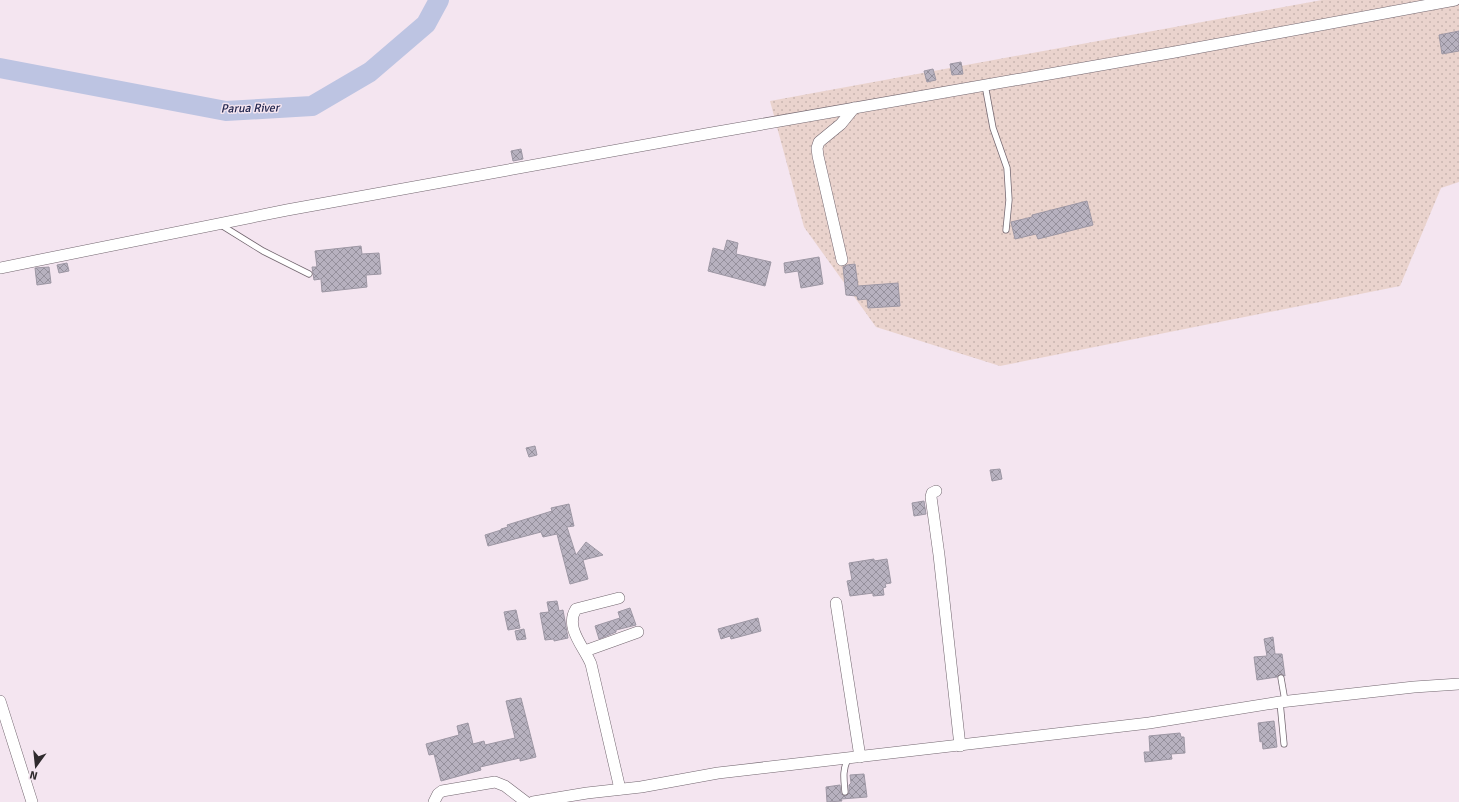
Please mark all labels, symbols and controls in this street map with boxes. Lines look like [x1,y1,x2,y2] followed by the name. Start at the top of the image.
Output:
[221,100,281,117] water label: Parua River
[16,746,56,786] north arrow
[28,768,39,782] text: N

